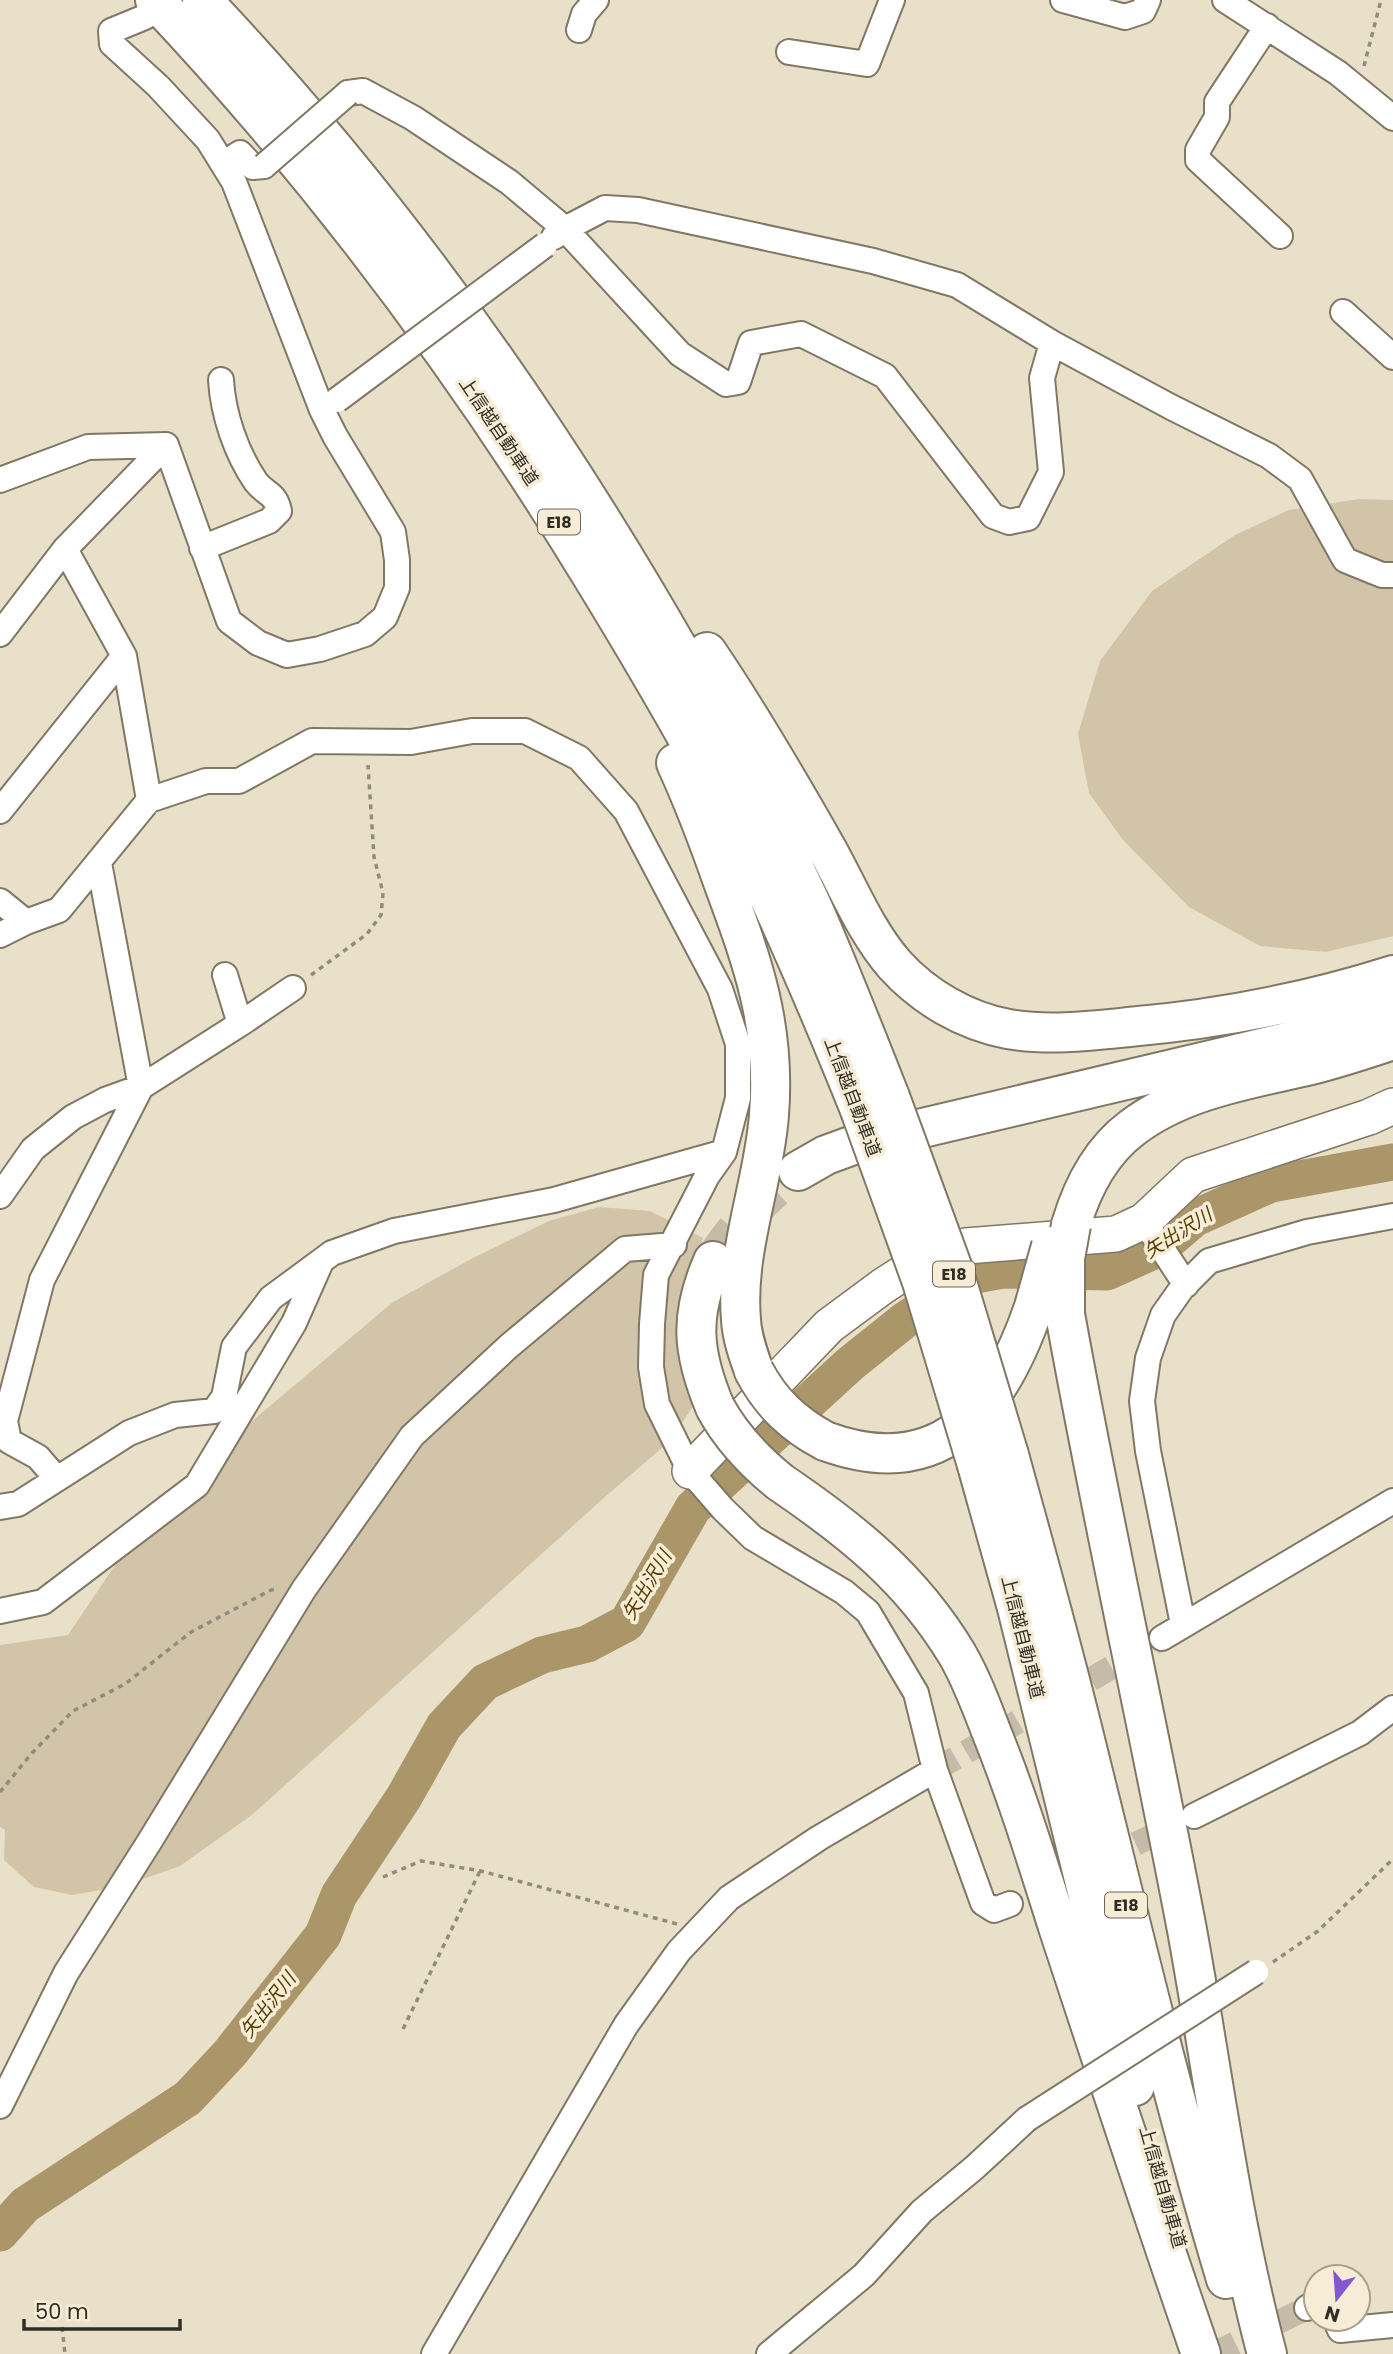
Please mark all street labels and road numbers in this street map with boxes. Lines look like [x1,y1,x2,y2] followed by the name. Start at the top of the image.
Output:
[453,372,545,490] street label: 上信越自動車道
[538,509,580,534] road number: E18
[819,1034,887,1160] street label: 上信越自動車道
[933,1262,975,1286] road number: E18
[996,1573,1050,1701] street label: 上信越自動車道
[1105,1893,1147,1918] road number: E18
[1134,2123,1192,2251] street label: 上信越自動車道

